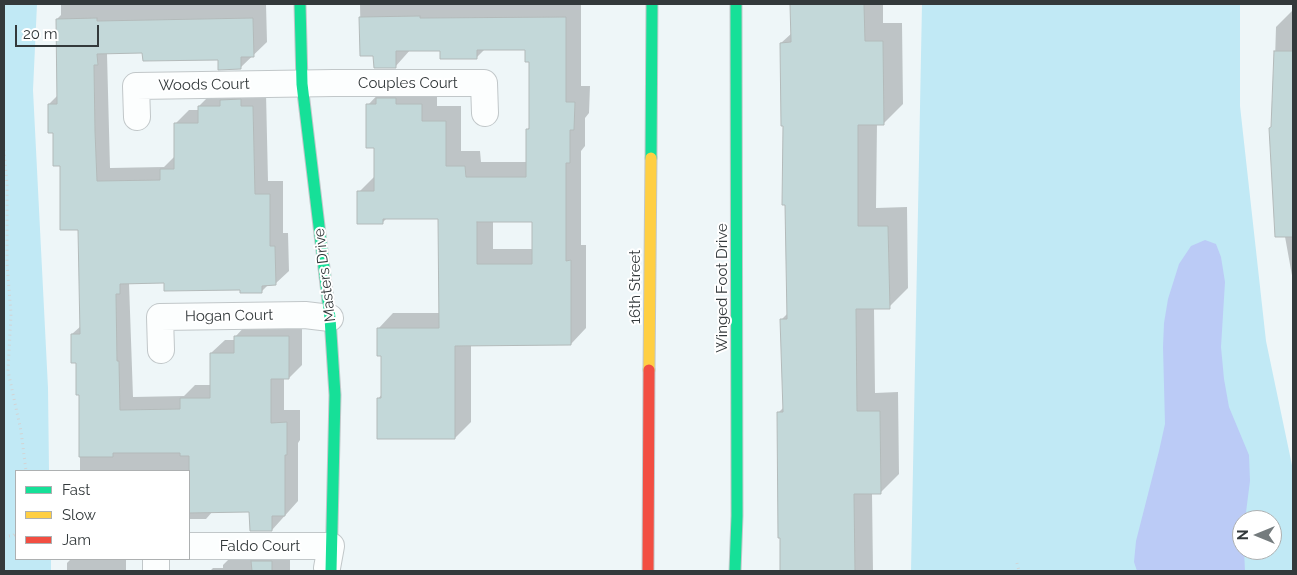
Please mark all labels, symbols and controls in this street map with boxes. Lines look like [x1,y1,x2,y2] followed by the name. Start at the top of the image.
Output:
[18,15,101,47] scale bar
[23,25,58,43] text: 20 m
[358,74,458,92] street label: Couples Court
[158,75,250,95] street label: Woods Court
[713,223,731,353] street label: Winged Foot Drive
[310,227,340,323] street label: Masters Drive
[626,250,644,324] street label: 16th Street
[185,306,273,326] street label: Hogan Court
[15,470,190,560] legend
[62,481,90,499] text: Fast
[62,506,96,524] text: Slow
[1232,510,1282,560] north arrow
[1235,530,1251,540] text: N
[62,531,91,549] text: Jam
[220,537,300,555] street label: Faldo Court

